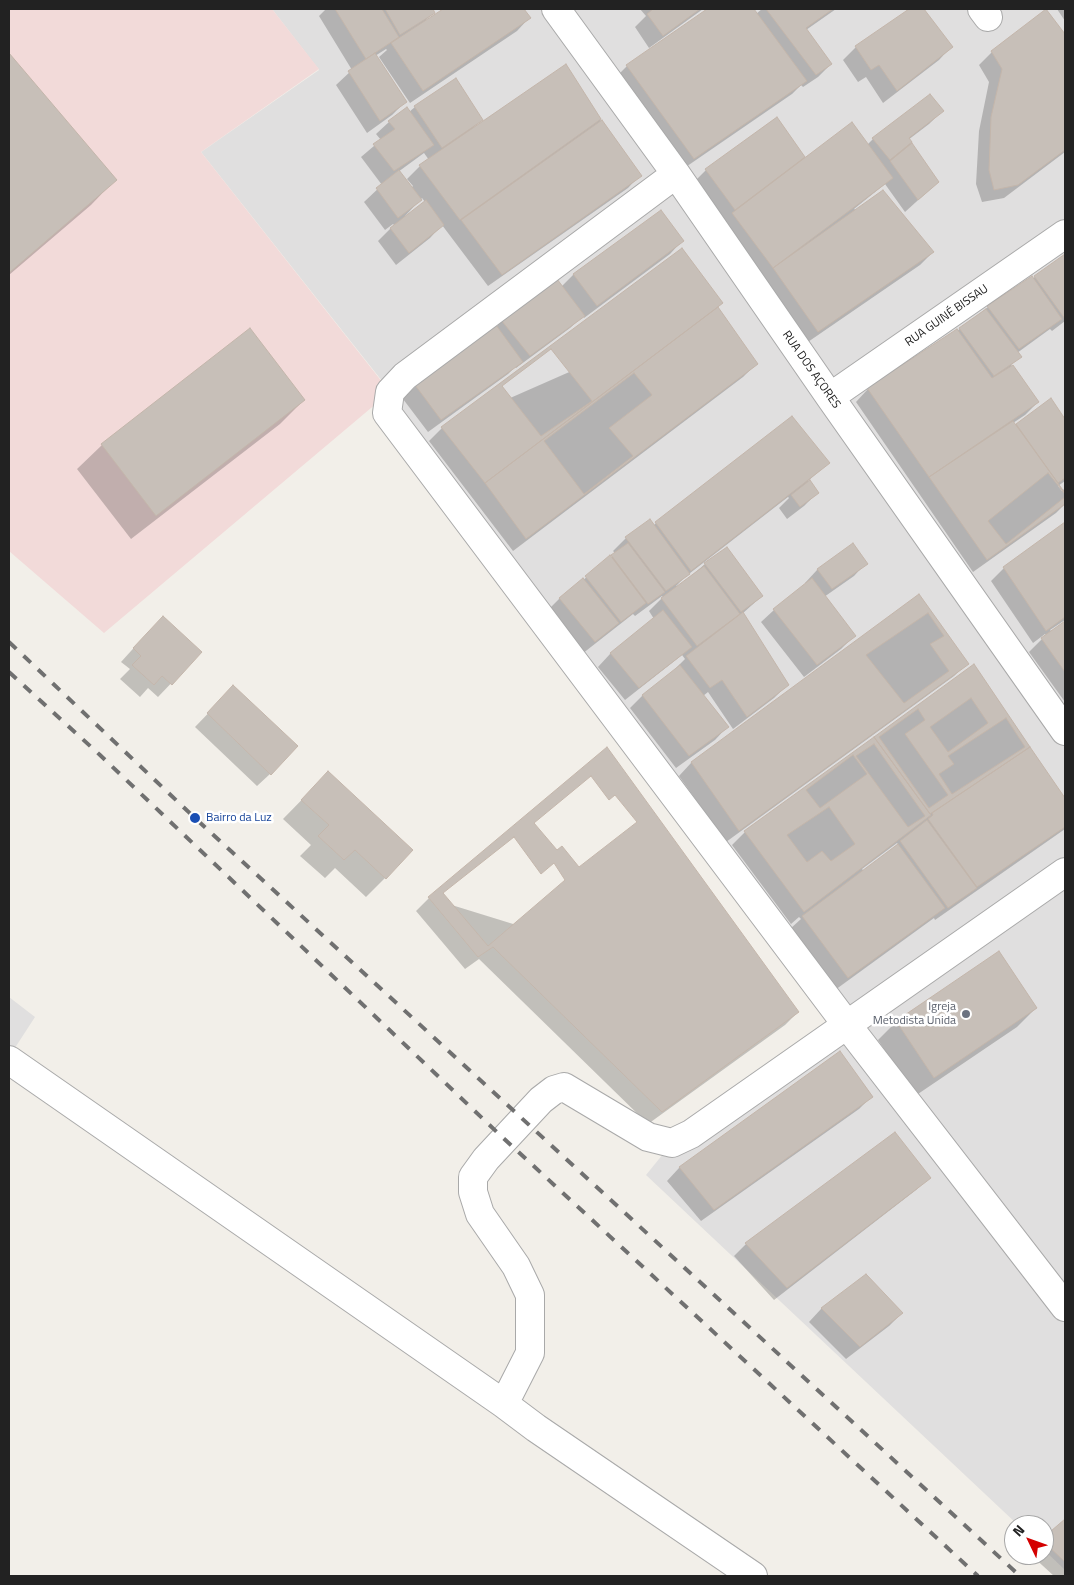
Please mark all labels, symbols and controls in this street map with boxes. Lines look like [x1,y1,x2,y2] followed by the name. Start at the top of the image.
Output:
[903,282,991,350] street label: RUA GUINÉ BISSAU
[779,328,843,412] street label: RUA DOS AÇORES
[188,811,202,825] marker: Bairro da Luz
[206,811,272,825] place label: Bairro da Luz
[873,1000,956,1028] place label: Igreja Metodista Unida
[960,1008,972,1020] marker: Igreja Metodista Unida
[1004,1515,1054,1565] north arrow
[1007,1520,1029,1541] text: N

